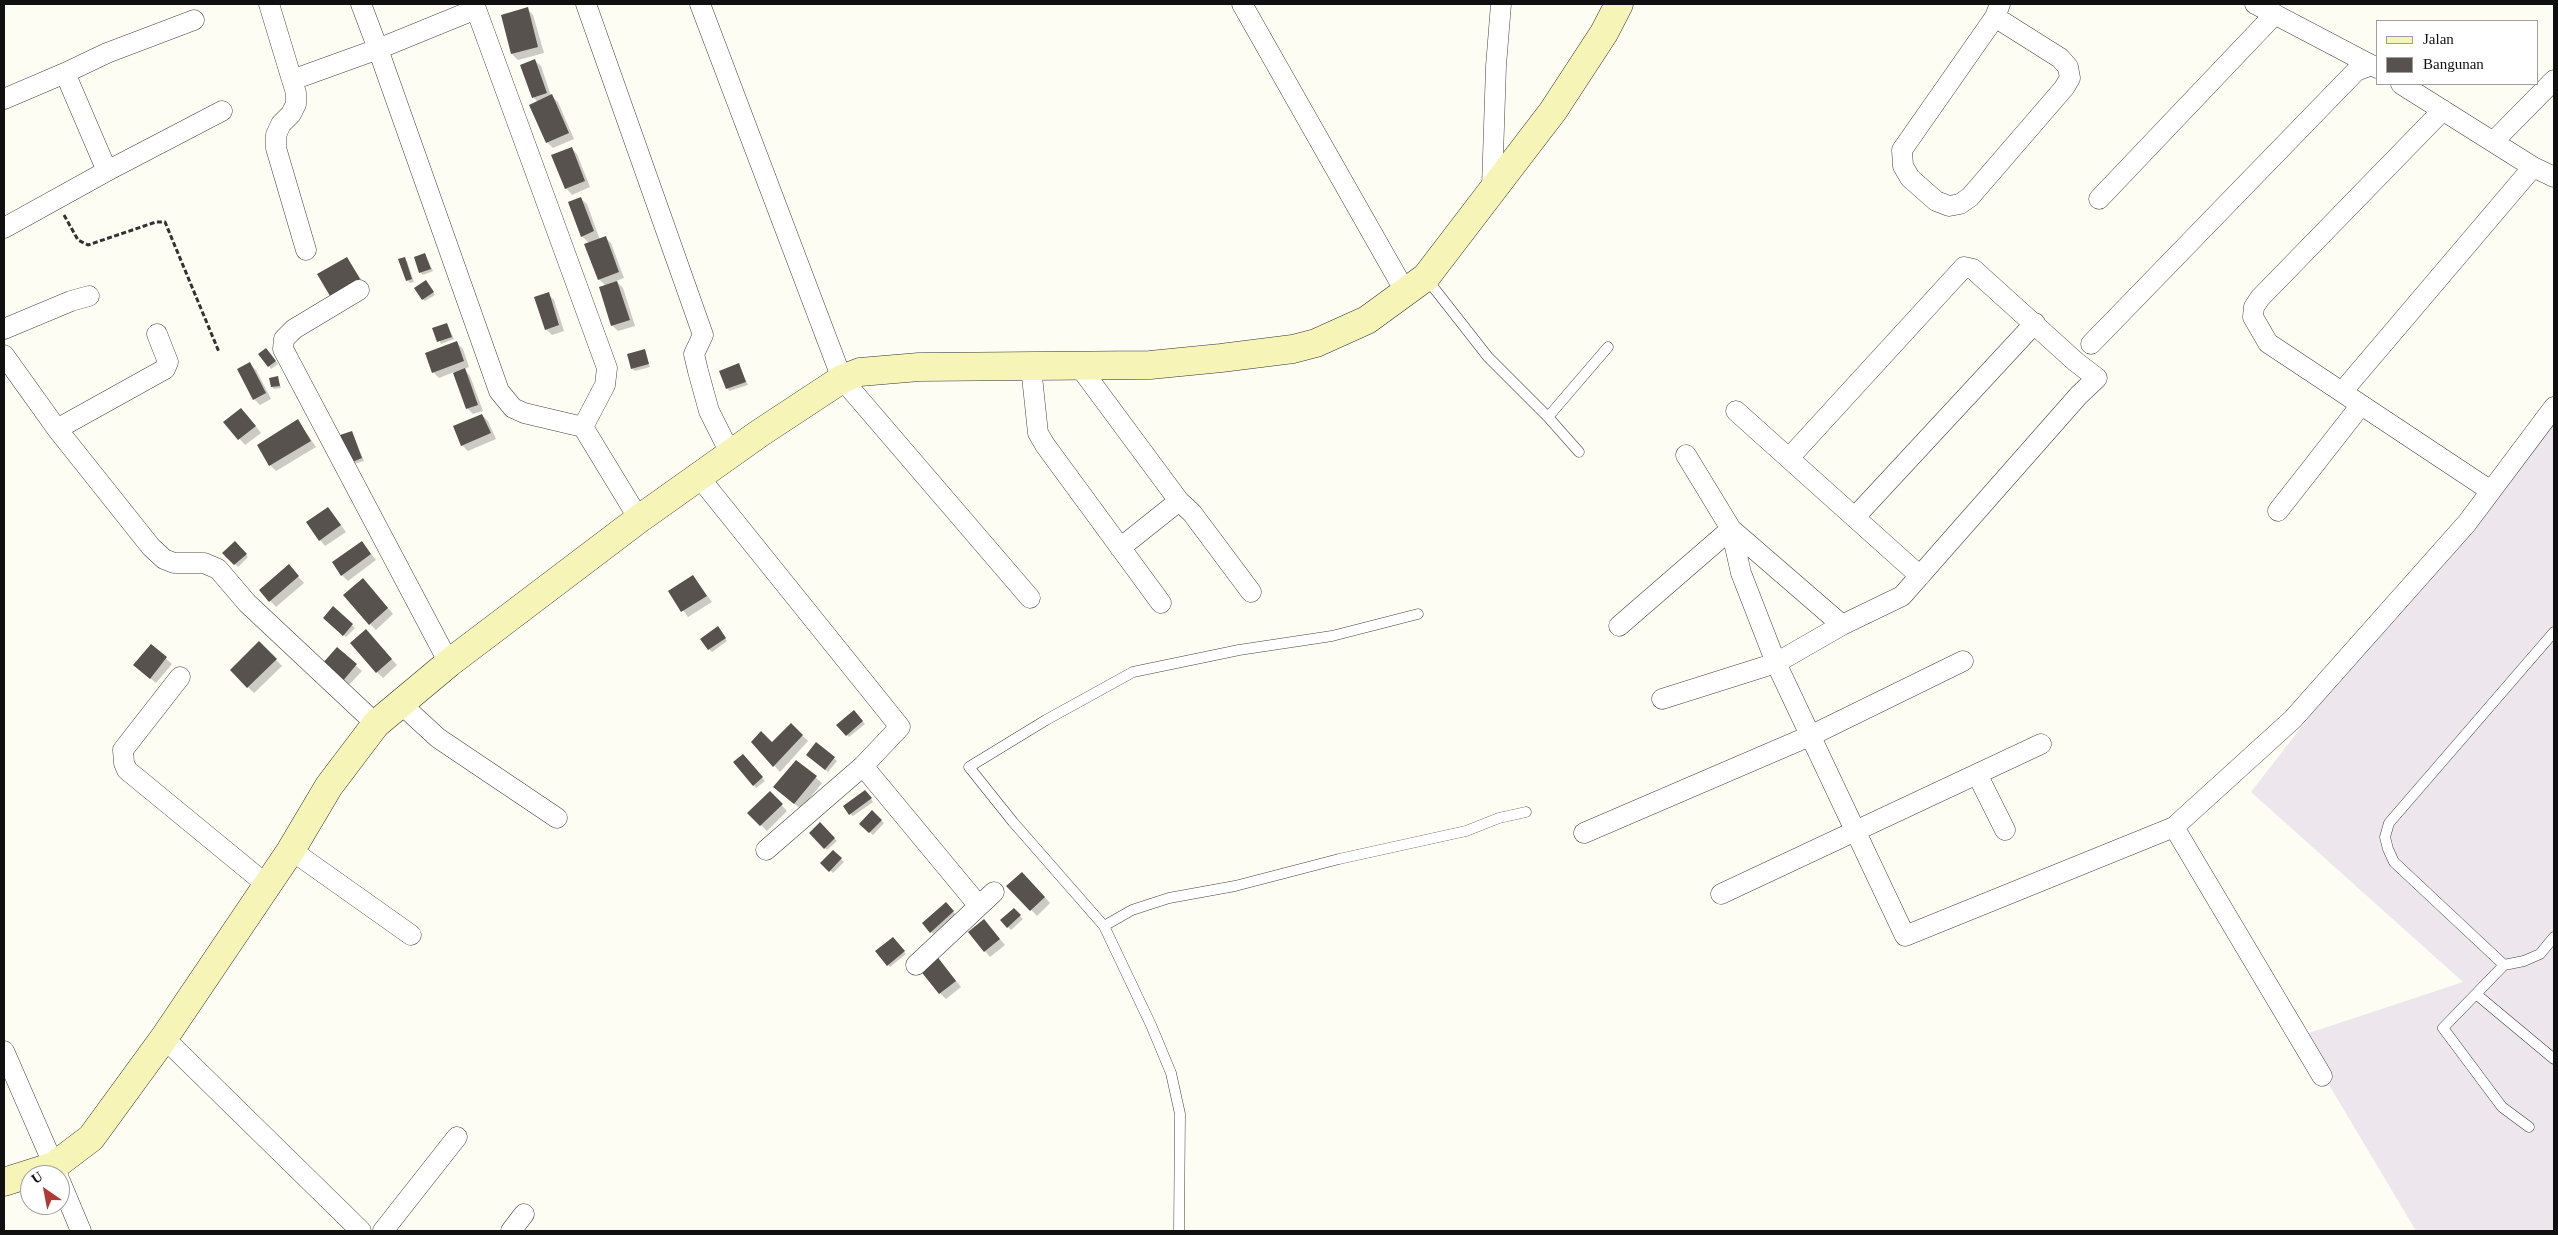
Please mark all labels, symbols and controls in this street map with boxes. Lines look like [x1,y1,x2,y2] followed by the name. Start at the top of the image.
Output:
[2376,20,2538,85] legend
[2423,31,2454,47] text: Jalan
[2423,56,2484,72] text: Bangunan
[20,1165,70,1215] north arrow
[29,1169,45,1187] text: U

